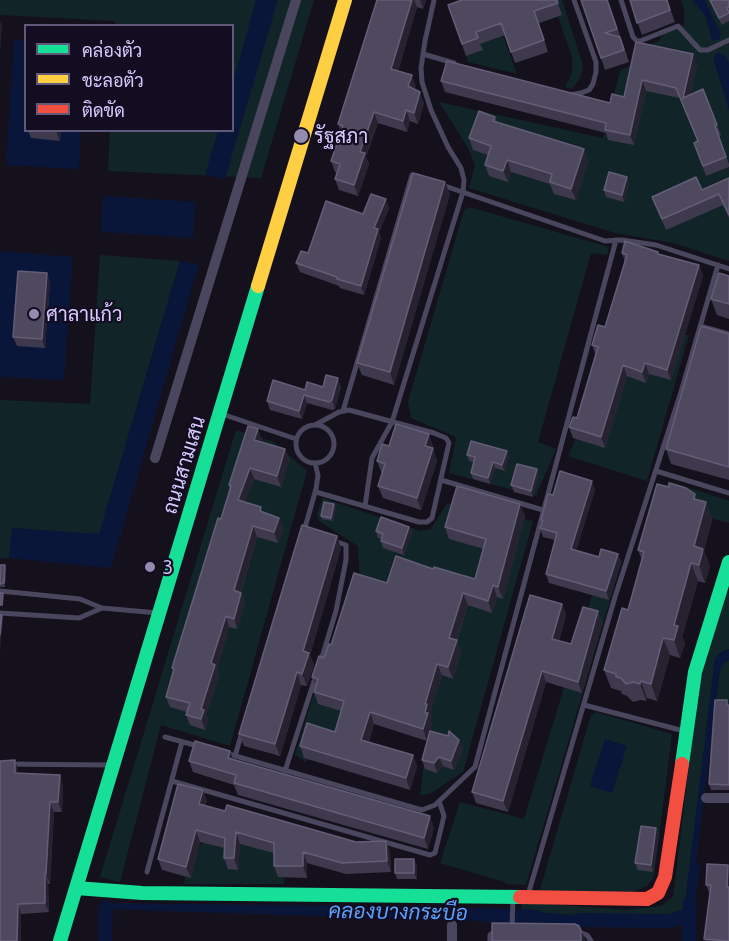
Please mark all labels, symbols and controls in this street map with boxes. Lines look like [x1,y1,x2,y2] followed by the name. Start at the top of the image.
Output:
[24,24,234,132] legend
[82,40,142,60] text: คล่องตัว
[82,70,144,90] text: ชะลอตัว
[82,100,125,120] text: ติดขัด
[314,124,368,148] place label: รัฐสภา
[292,127,310,145] marker: รัฐสภา
[46,302,122,326] place label: ศาลาแก้ว
[27,307,41,321] marker: ศาลาแก้ว
[158,413,210,517] street label: ถนนสามเสน
[162,555,173,579] place label: 3
[143,560,157,574] marker: 3
[328,898,468,926] water label: คลองบางกระบือ

